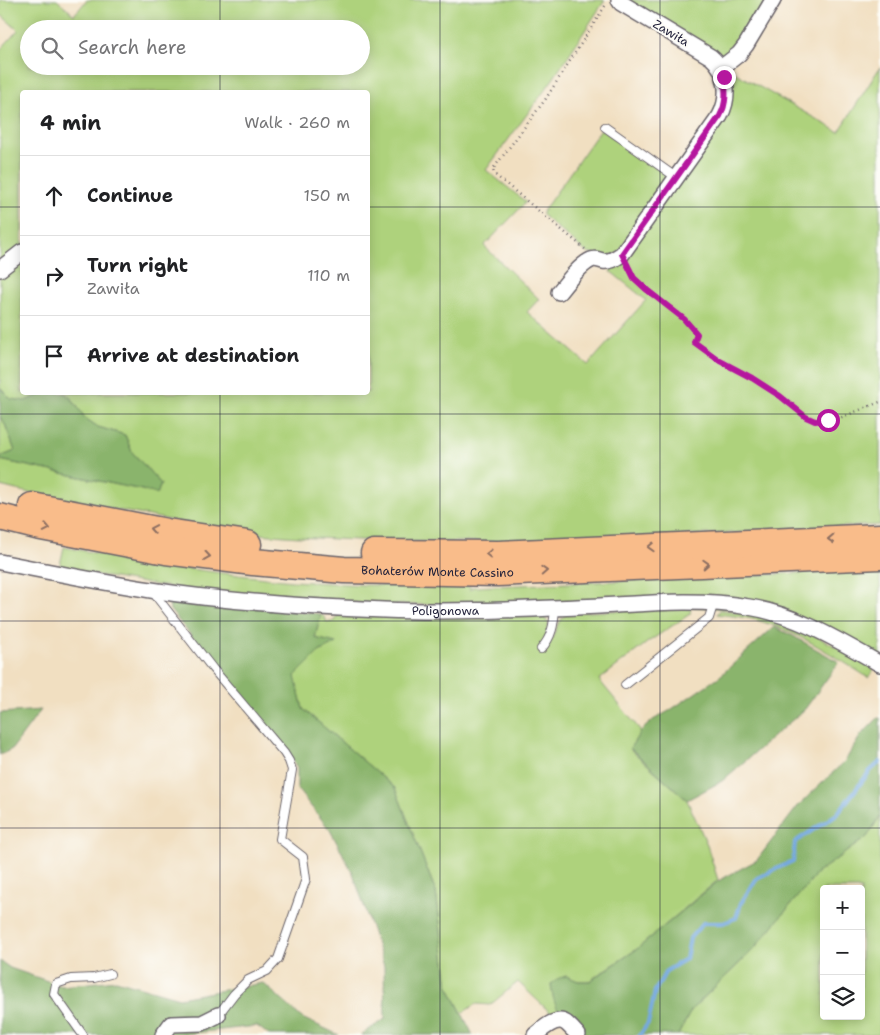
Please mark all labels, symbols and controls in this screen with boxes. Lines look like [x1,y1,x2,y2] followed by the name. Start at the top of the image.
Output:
[650,16,693,50] street label: Zawiła
[20,20,370,75] search box
[38,34,66,62] icon: search
[78,35,187,60] text: Search here
[713,66,736,89] route end
[40,109,101,137] text: 4 min
[244,112,350,133] text: Walk · 260 m
[40,182,68,210] icon: ahead
[87,183,173,208] text: Continue
[303,185,350,206] text: 150 m
[87,253,188,278] text: Turn right
[40,262,68,290] icon: right
[307,265,350,286] text: 110 m
[87,278,140,299] text: Zawiła
[40,342,68,370] icon: arrive
[87,343,299,368] text: Arrive at destination
[817,409,840,432] route start
[43,523,52,533] one-way arrow
[149,525,158,535] one-way arrow
[827,534,835,545] one-way arrow
[647,542,655,553] one-way arrow
[485,549,492,559] one-way arrow
[204,550,212,561] one-way arrow
[703,558,711,569] one-way arrow
[361,562,514,581] street label: Bohaterów Monte Cassino
[540,565,548,576] one-way arrow
[412,603,480,619] street label: Poligonowa
[820,885,865,1020] map controls
[820,885,865,930] button: +
[820,930,865,975] button: −
[820,975,865,1020] button: layers

